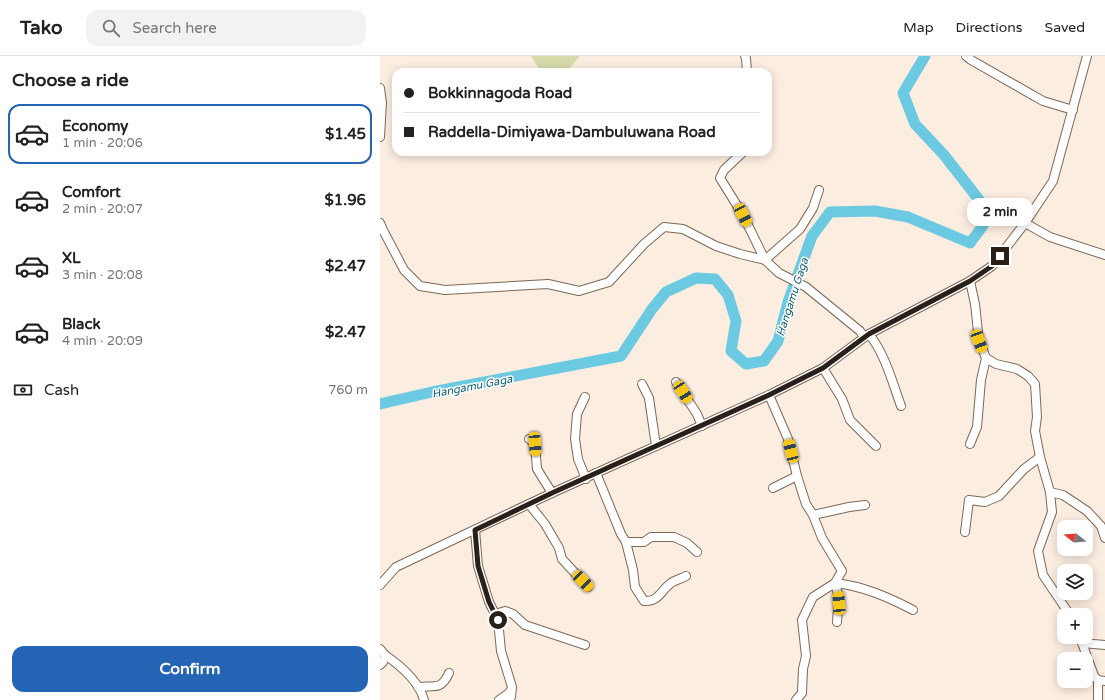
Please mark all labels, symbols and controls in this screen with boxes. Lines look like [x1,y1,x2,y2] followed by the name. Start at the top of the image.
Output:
[86,10,366,46] search box
[20,17,62,39] text: Tako
[100,17,122,39] icon: search
[132,19,217,37] text: Search here
[903,19,934,36] text: Map
[956,19,1023,36] text: Directions
[1045,19,1085,36] text: Saved
[12,69,129,91] text: Choose a ride
[428,84,572,102] text: Bokkinnagoda Road
[14,116,50,152] icon: car
[62,117,128,135] text: Economy
[428,123,716,141] text: Raddella-Dimiyawa-Dambuluwana Road
[325,125,366,143] text: $1.45
[62,135,143,151] text: 1 min · 20:06
[14,182,50,218] icon: car
[62,183,121,201] text: Comfort
[325,191,366,209] text: $1.96
[967,198,1033,226] callout: 2 min
[62,201,143,217] text: 2 min · 20:07
[732,202,754,228] car
[983,204,1017,220] text: 2 min
[991,247,1009,265] route end
[14,248,50,284] icon: car
[62,249,81,267] text: XL
[774,256,812,338] water label: Hangamu Gaga
[325,257,366,275] text: $2.47
[62,267,143,283] text: 3 min · 20:08
[14,314,50,350] icon: car
[62,315,101,333] text: Black
[325,323,366,341] text: $2.47
[969,328,989,354] car
[62,333,143,349] text: 4 min · 20:09
[431,372,514,401] water label: Hangamu Gaga
[12,379,34,401] icon: cash
[671,379,695,405] car
[44,381,79,399] text: Cash
[328,382,368,398] text: 760 m
[528,432,542,456] car
[782,438,800,464] car
[1057,520,1093,556] north arrow
[1057,520,1093,688] map controls
[1057,564,1093,600] button: layers
[570,568,596,594] car
[832,591,846,615] car
[1057,608,1093,644] button: +
[489,611,507,629] route start
[12,646,368,692] button: Confirm
[1057,652,1093,688] button: −

